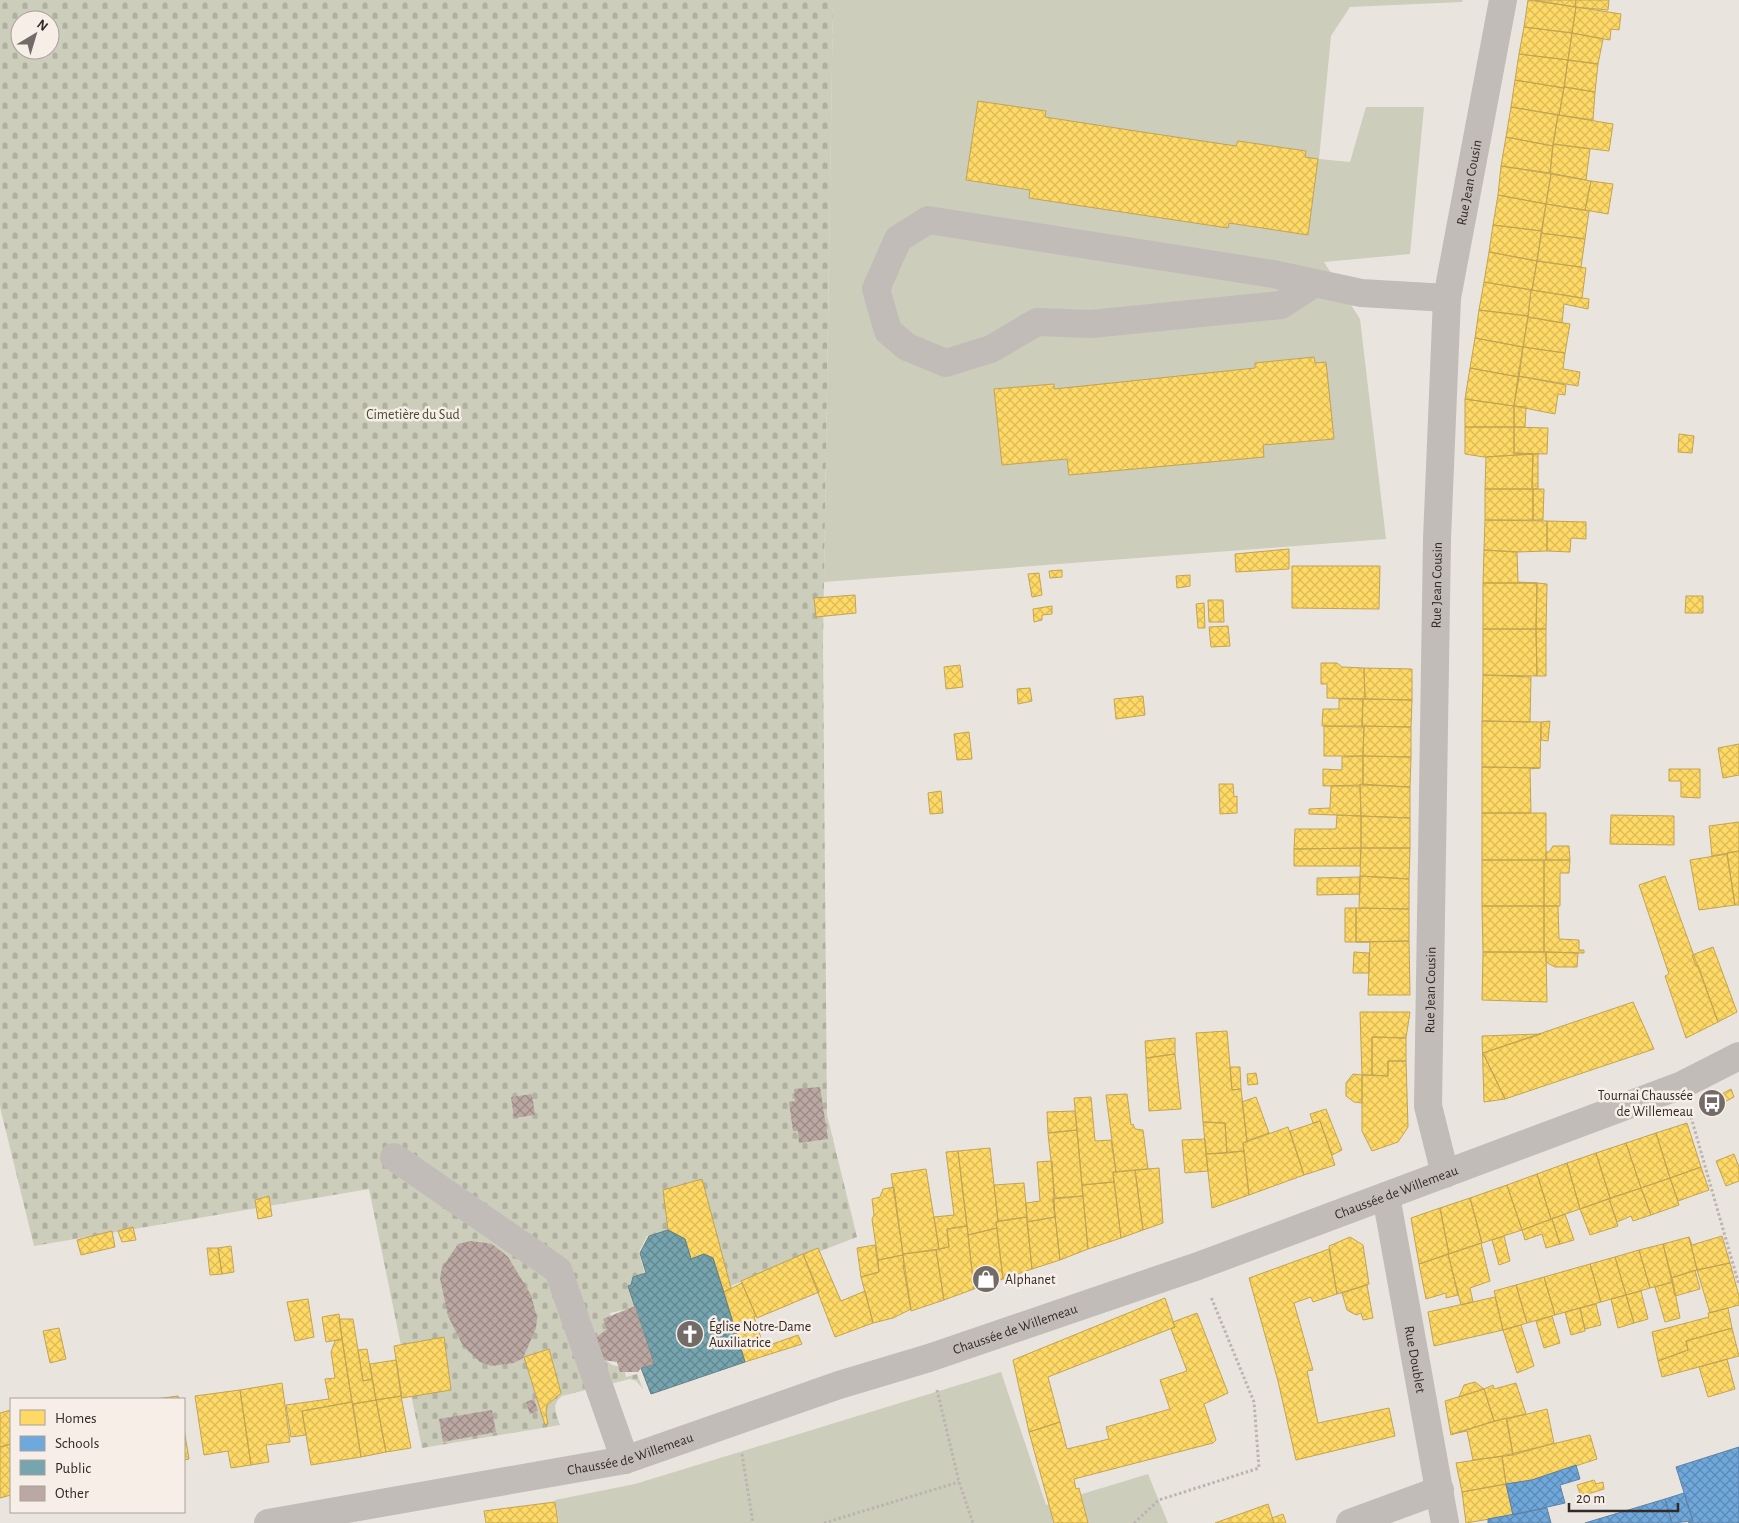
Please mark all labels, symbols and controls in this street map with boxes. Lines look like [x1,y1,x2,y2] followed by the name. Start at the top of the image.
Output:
[10,10,60,60] north arrow
[34,17,51,34] text: N
[1455,139,1485,226] street label: Rue Jean Cousin
[366,408,460,422] park label: Cimetière du Sud
[1430,542,1445,629] street label: Rue Jean Cousin
[1423,947,1439,1034] street label: Rue Jean Cousin
[1697,1088,1727,1118] bus stop icon: Tournai Chaussée de Willemeau
[1598,1089,1693,1119] place label: Tournai Chaussée de Willemeau
[1333,1163,1460,1222] street label: Chaussée de Willemeau
[971,1264,1001,1294] shop icon: Alphanet
[1005,1273,1056,1287] place label: Alphanet
[951,1302,1079,1357] street label: Chaussée de Willemeau
[709,1317,811,1350] place label: Église Notre-Dame Auxiliatrice
[675,1319,705,1349] church icon: Église Notre-Dame Auxiliatrice
[1402,1325,1428,1395] street label: Rue Doublet
[10,1398,185,1513] legend
[55,1411,97,1426] text: Homes
[566,1431,695,1478] street label: Chaussée de Willemeau
[55,1436,99,1451] text: Schools
[55,1461,91,1476] text: Public
[1569,1480,1678,1512] scale bar
[55,1486,89,1501] text: Other
[1576,1491,1605,1506] text: 20 m

